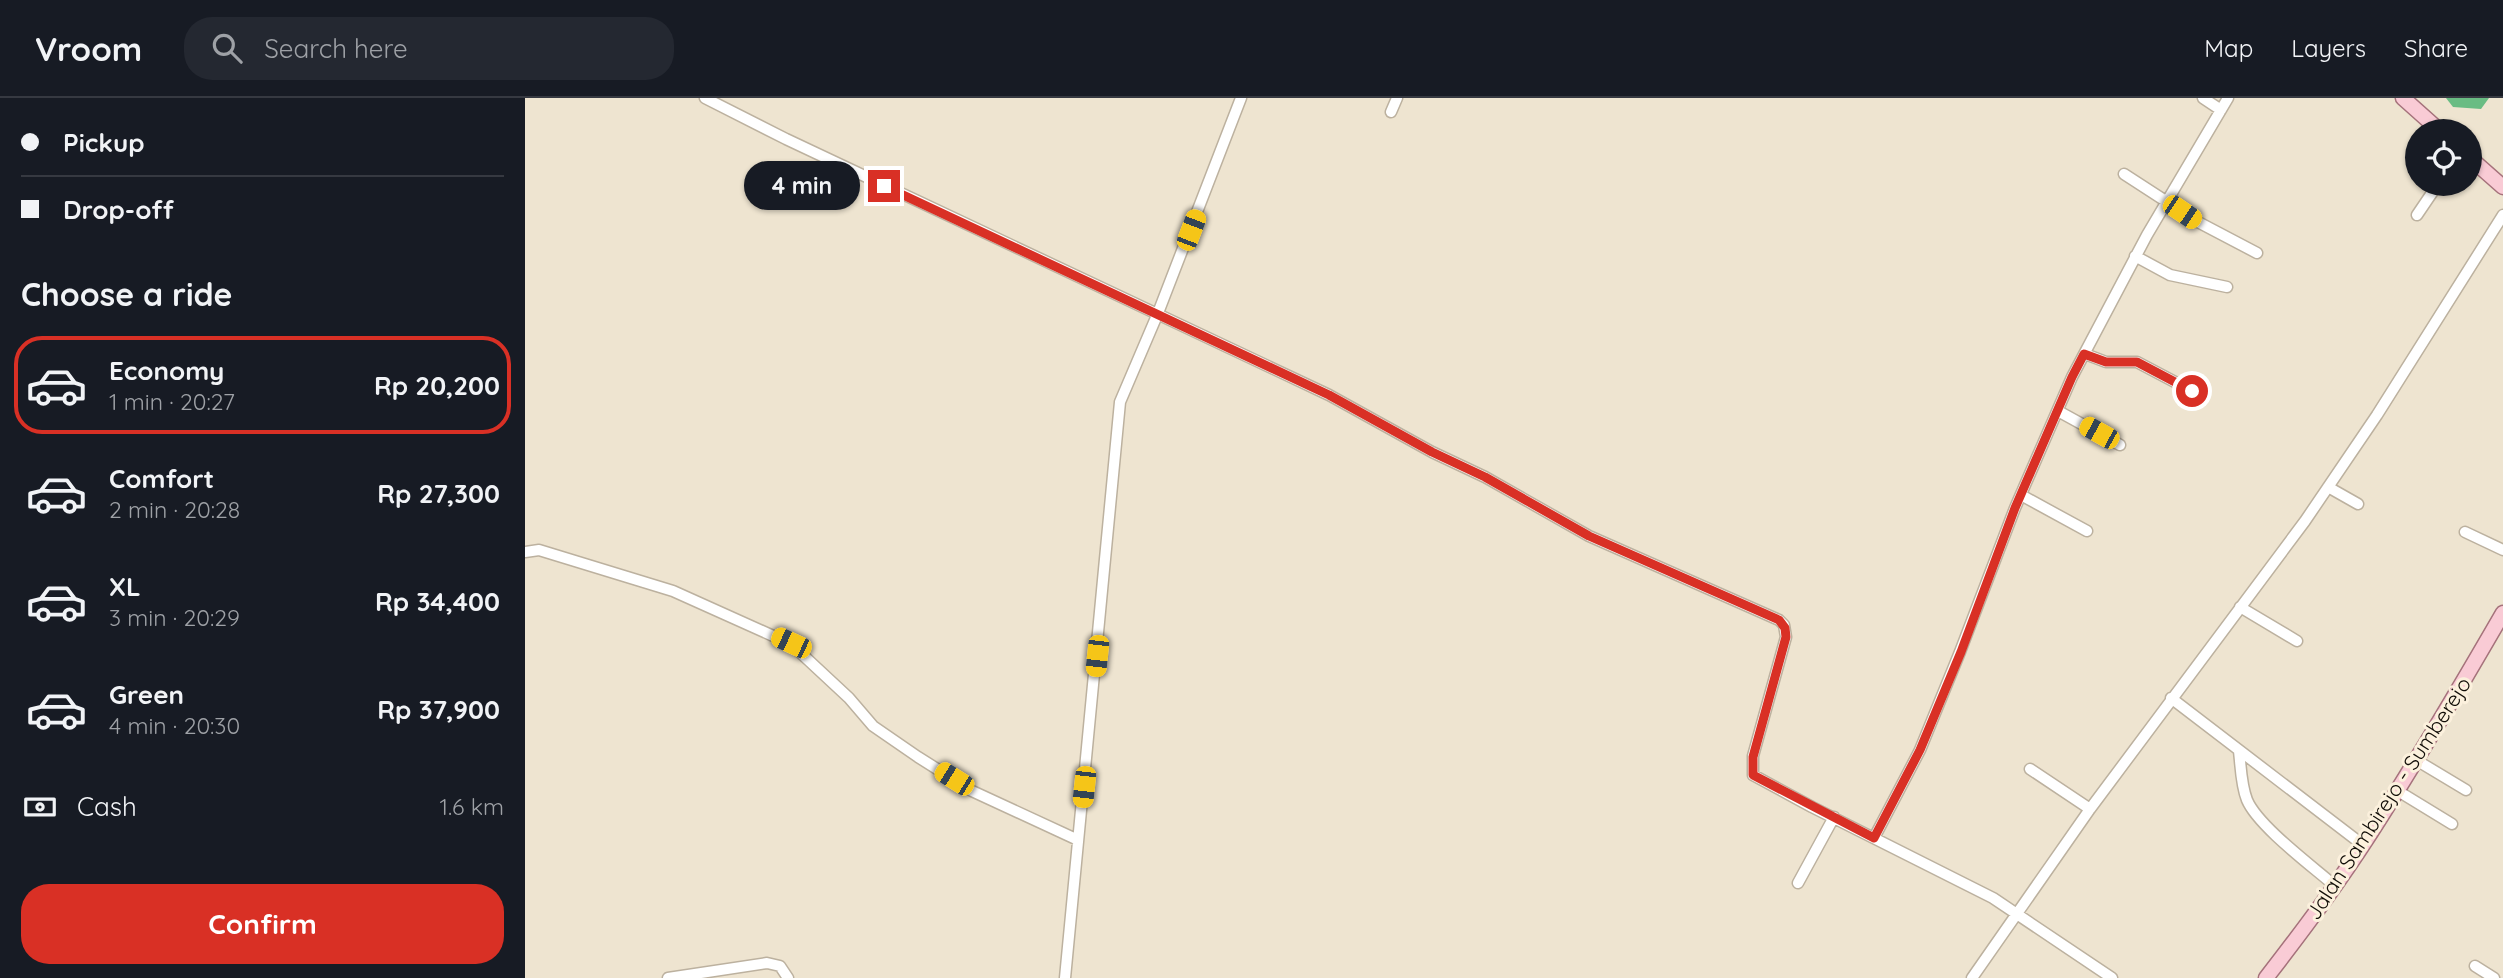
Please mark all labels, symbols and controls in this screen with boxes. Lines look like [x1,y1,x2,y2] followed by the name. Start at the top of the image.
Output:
[184,17,674,80] search box
[35,28,142,69] text: Vroom
[208,29,246,67] icon: search
[264,32,408,65] text: Search here
[2204,33,2253,63] text: Map
[2291,33,2366,63] text: Layers
[2404,33,2468,63] text: Share
[2405,119,2482,196] map controls
[2405,119,2482,196] button: locate
[63,126,145,159] text: Pickup
[744,162,859,210] callout: 4 min
[868,170,900,202] route end
[772,171,832,200] text: 4 min
[2159,192,2206,232] car
[63,193,174,226] text: Drop-off
[1174,207,1209,253] car
[21,274,233,314] text: Choose a ride
[25,354,88,417] icon: car
[109,354,224,387] text: Economy
[374,369,500,402] text: Rp 20,200
[2176,375,2208,407] route start
[109,387,235,416] text: 1 min · 20:27
[2076,414,2123,452] car
[25,462,88,525] icon: car
[109,462,214,495] text: Comfort
[377,477,500,510] text: Rp 27,300
[109,495,240,524] text: 2 min · 20:28
[25,570,88,633] icon: car
[109,570,141,603] text: XL
[375,585,500,618] text: Rp 34,400
[109,603,240,632] text: 3 min · 20:29
[768,625,815,661] car
[1085,634,1110,678] car
[2300,672,2476,924] street label: Jalan Sambirejo - Sumberejo
[25,678,88,741] icon: car
[109,678,184,711] text: Green
[377,693,500,726] text: Rp 37,900
[109,711,240,740] text: 4 min · 20:30
[931,759,978,799] car
[1072,765,1097,809] car
[21,788,59,826] icon: cash
[77,790,137,823] text: Cash
[439,792,504,821] text: 1.6 km
[21,884,504,964] button: Confirm

